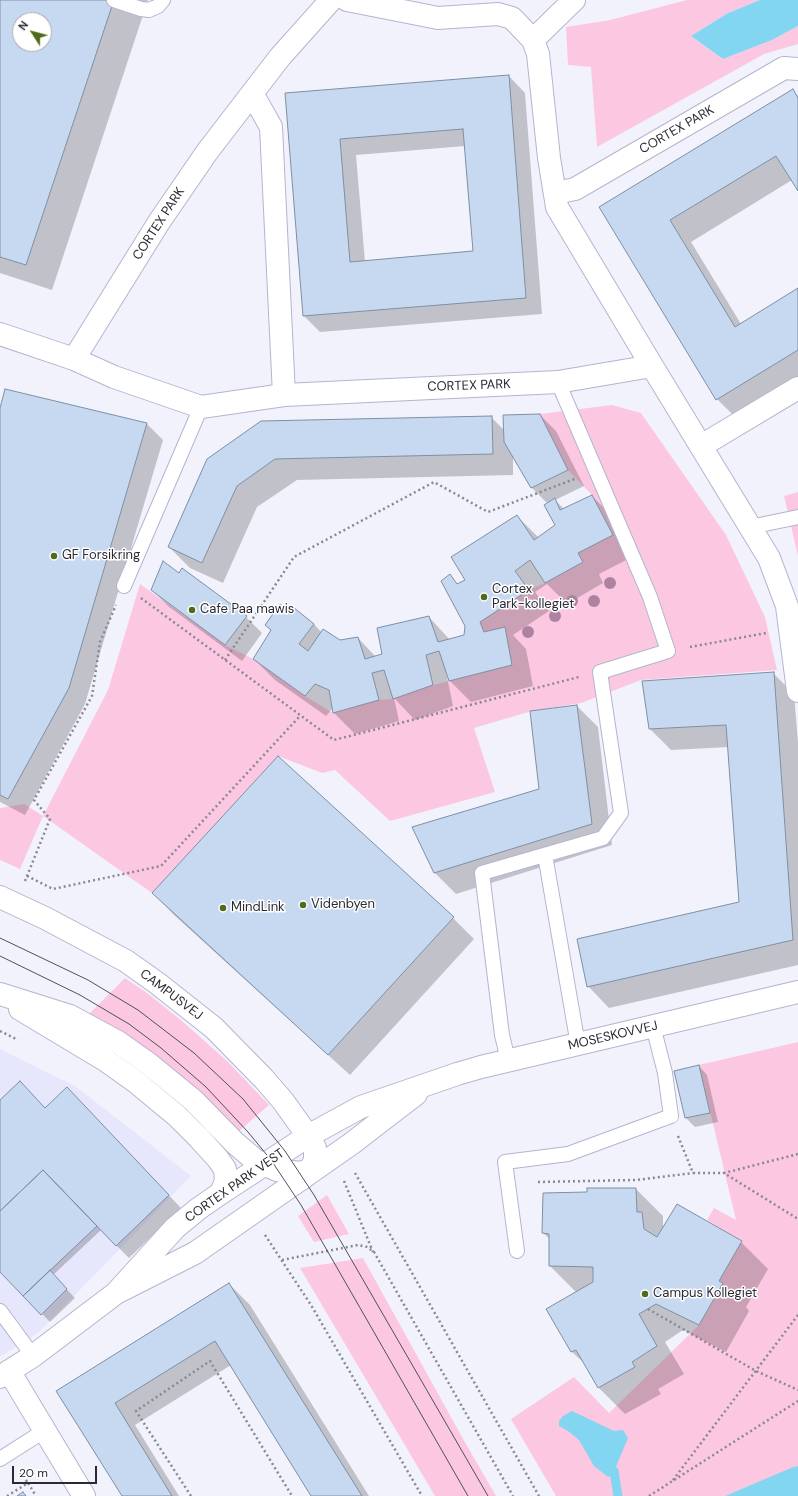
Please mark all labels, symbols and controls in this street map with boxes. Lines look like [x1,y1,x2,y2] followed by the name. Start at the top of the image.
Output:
[12,12,52,52] north arrow
[15,18,31,33] text: N
[637,102,717,158] street label: CORTEX PARK
[130,185,188,263] street label: CORTEX PARK
[427,377,511,395] street label: CORTEX PARK
[62,548,140,564] place label: GF Forsikring
[49,551,59,561] marker: GF Forsikring
[492,582,574,613] place label: Cortex Park-kollegiet
[479,592,489,602] marker: Cortex Park-kollegiet
[200,602,294,618] place label: Cafe Paa mawis
[187,605,197,615] marker: Cafe Paa mawis
[311,897,375,913] place label: Videnbyen
[231,900,285,916] place label: MindLink
[298,900,308,910] marker: Videnbyen
[218,903,228,913] marker: MindLink
[137,966,205,1024] street label: CAMPUSVEJ
[567,1018,659,1054] street label: MOSESKOVVEJ
[182,1146,288,1226] street label: CORTEX PARK VEST
[653,1286,757,1302] place label: Campus Kollegiet
[640,1289,650,1299] marker: Campus Kollegiet
[14,1458,99,1484] scale bar
[19,1465,48,1481] text: 20 m

